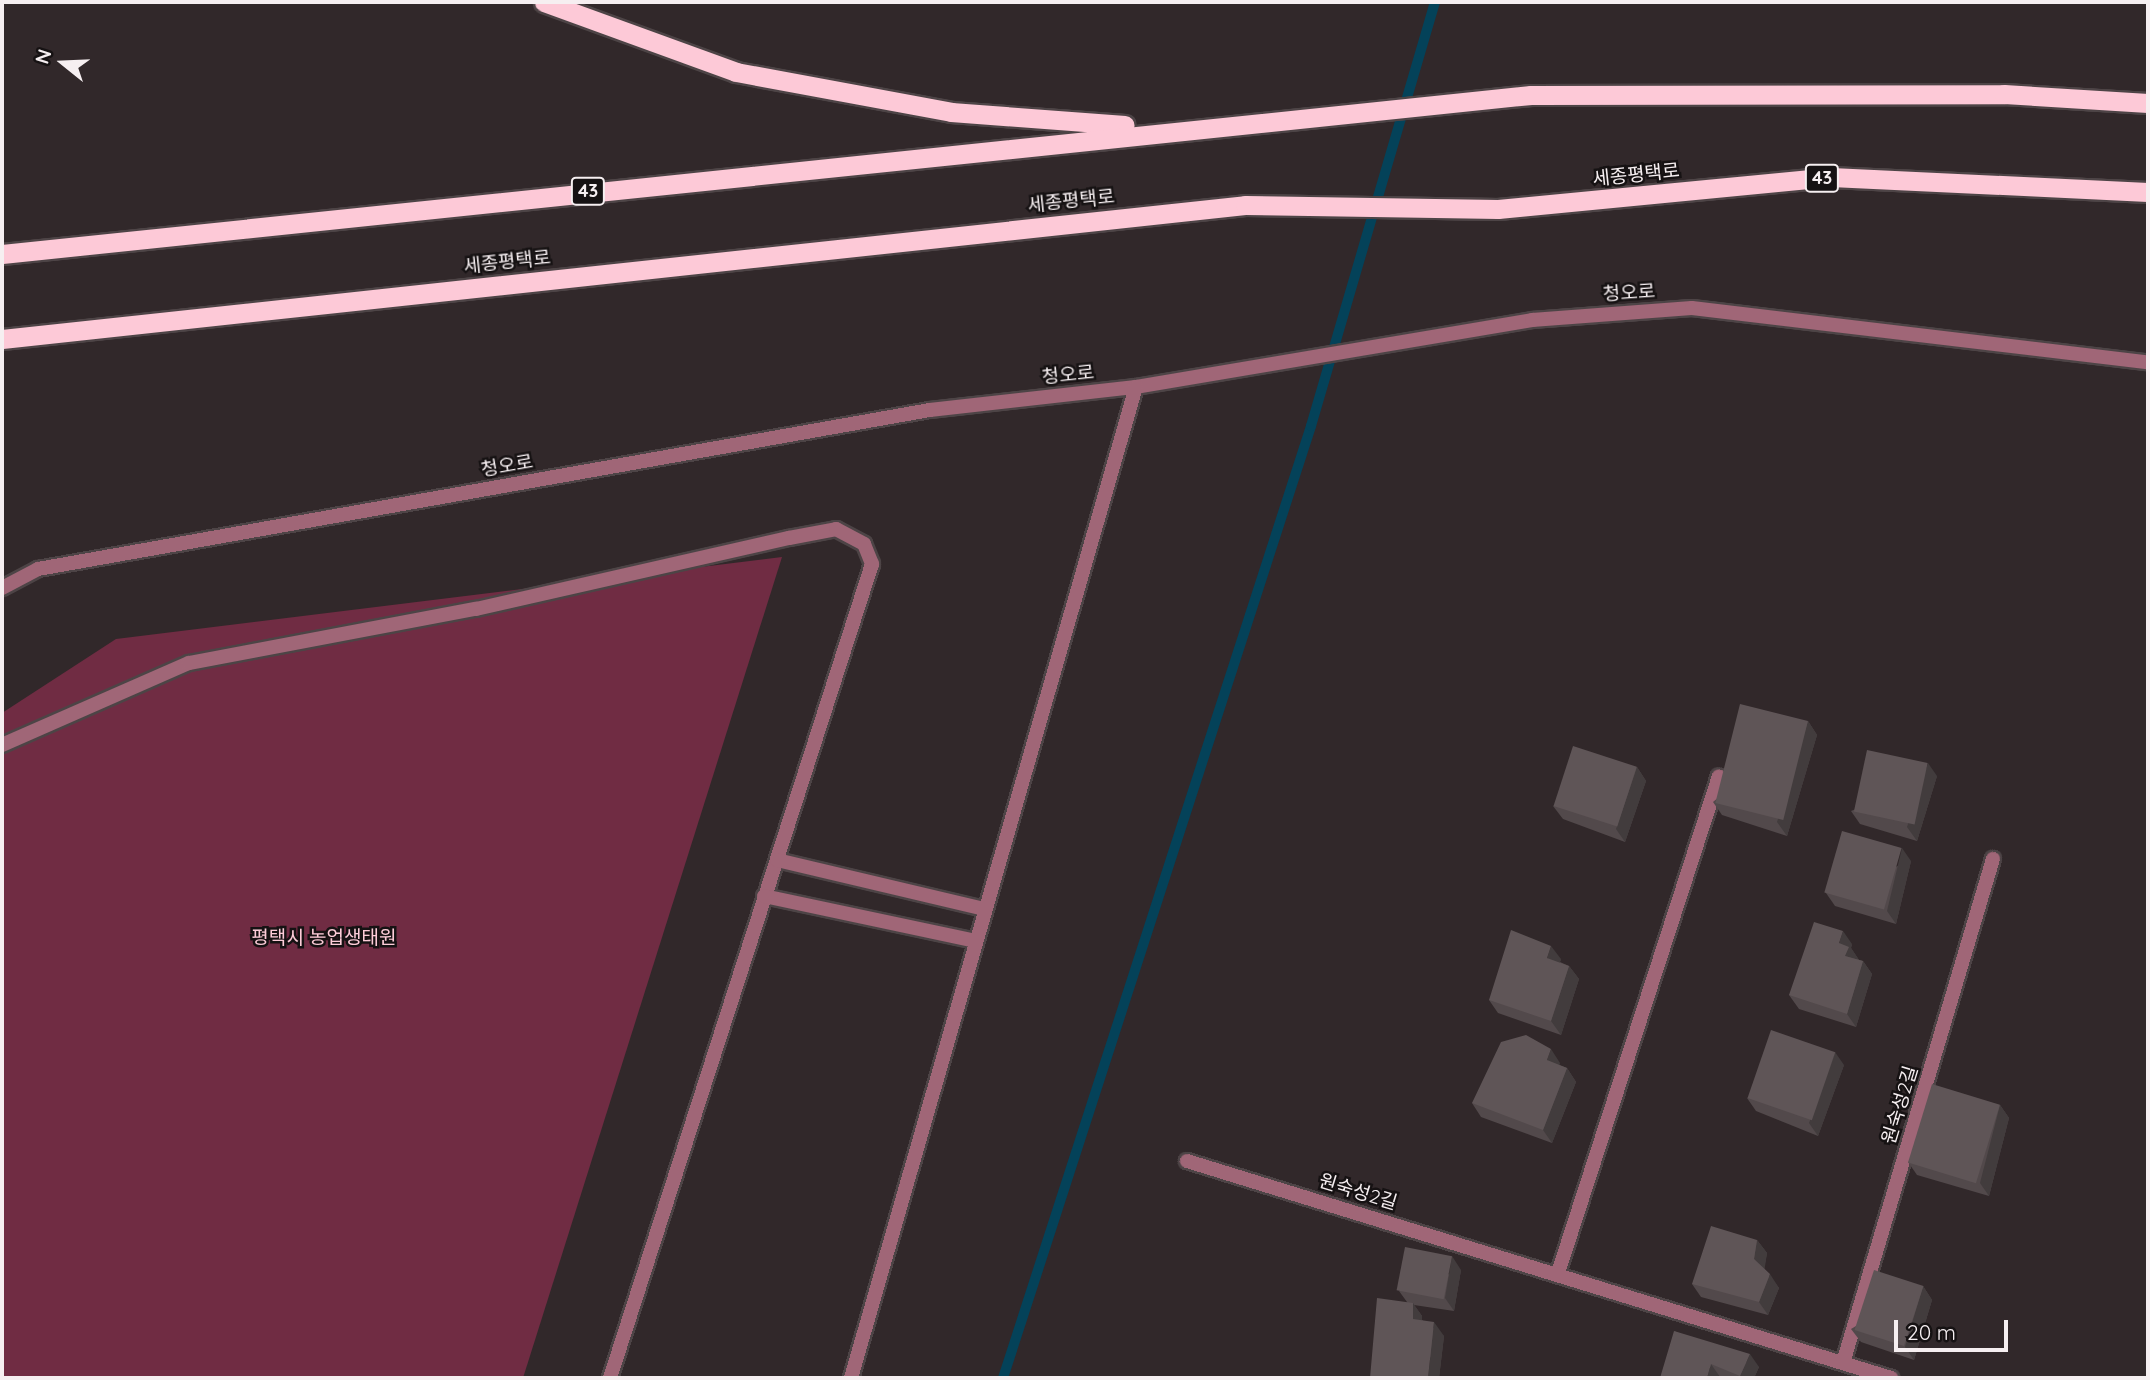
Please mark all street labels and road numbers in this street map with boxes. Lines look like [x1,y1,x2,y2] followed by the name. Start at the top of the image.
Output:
[1591,159,1681,191] street label: 세종평택로
[1804,163,1840,192] road number: 43
[570,176,606,206] road number: 43
[1026,185,1116,217] street label: 세종평택로
[462,246,552,278] street label: 세종평택로
[1602,280,1656,306] street label: 청오로
[1041,361,1095,389] street label: 청오로
[479,450,535,482] street label: 청오로
[1877,1063,1923,1147] street label: 원숙성2길
[1316,1169,1400,1215] street label: 원숙성2길

